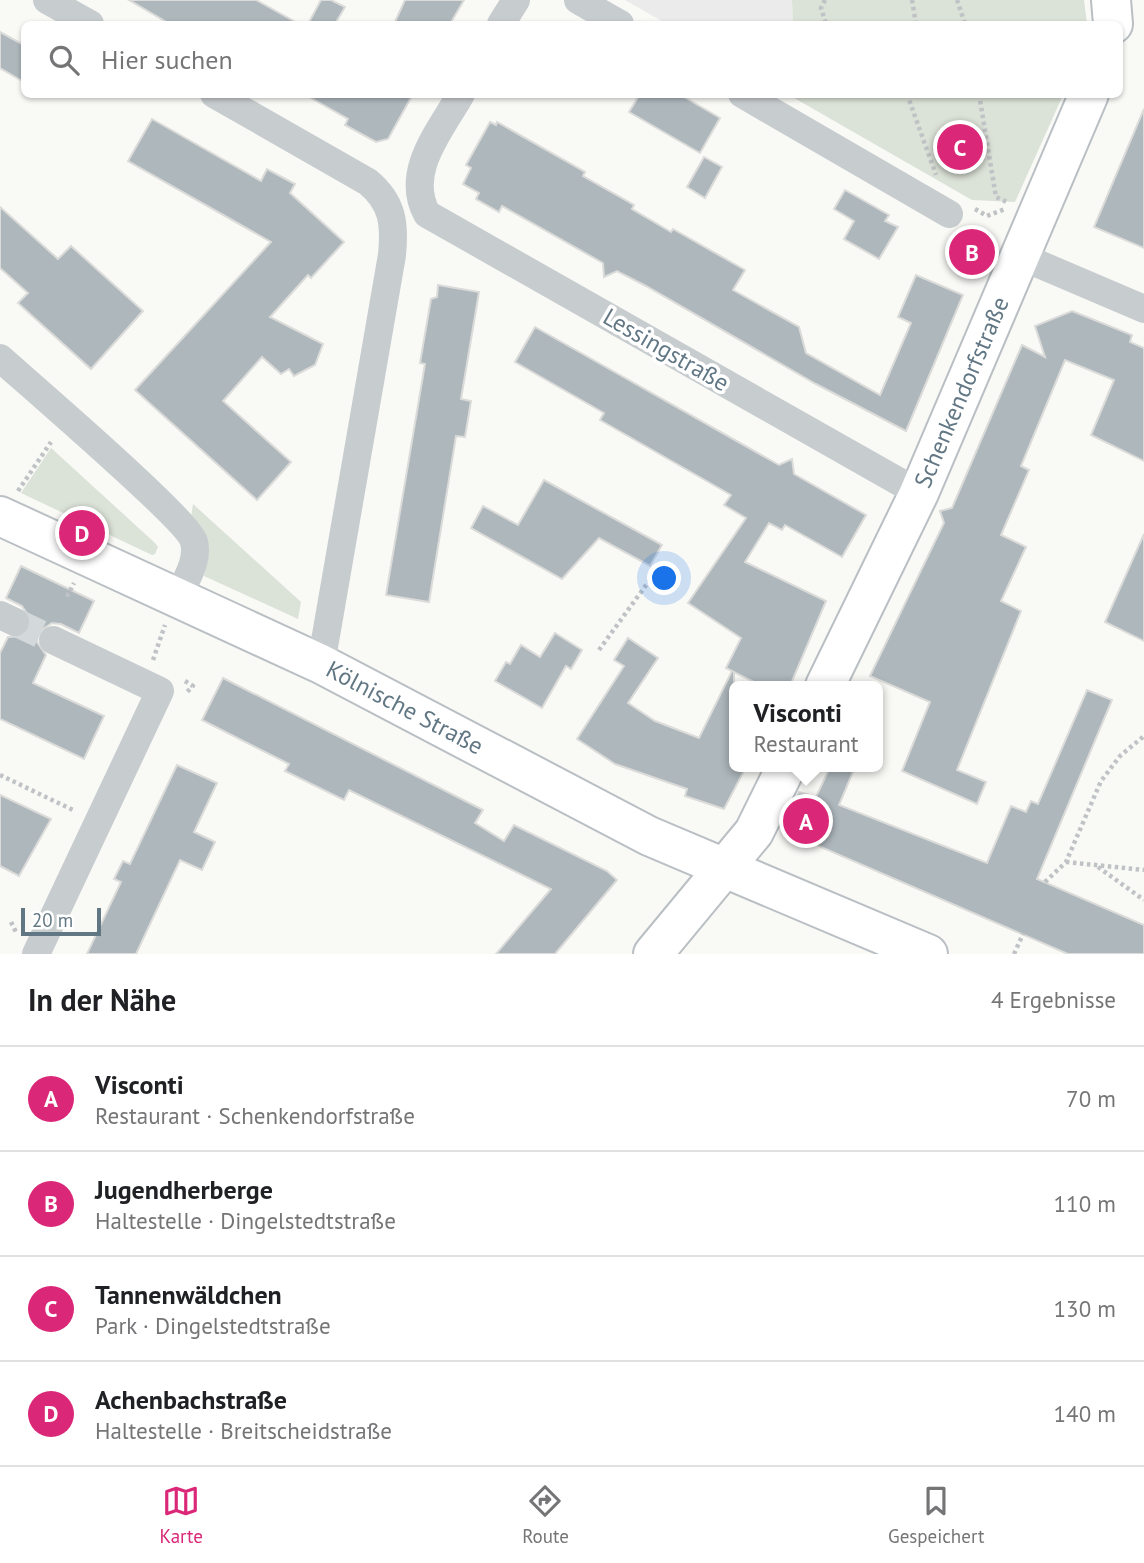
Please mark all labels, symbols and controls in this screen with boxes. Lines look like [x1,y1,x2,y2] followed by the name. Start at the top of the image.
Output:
[21,21,1123,98] search box
[45,41,83,79] icon: search
[101,43,233,76] text: Hier suchen
[937,121,983,173] pin: C
[949,226,995,278] pin: B
[907,292,1016,493] street label: Schenkendorfstraße
[598,301,735,398] street label: Lessingstraße
[59,507,105,559] pin: D
[647,561,681,595] your location
[321,654,489,761] street label: Kölnische Straße
[729,681,883,772] popup
[753,696,842,729] text: Visconti
[753,729,859,758] text: Restaurant
[783,795,829,847] pin: A
[21,905,102,937] scale bar
[32,908,73,932] text: 20 m
[28,980,176,1019] text: In der Nähe
[991,985,1116,1014] text: 4 Ergebnisse
[95,1068,184,1101] text: Visconti
[44,1084,58,1113] text: A
[1066,1084,1116,1113] text: 70 m
[95,1101,415,1130] text: Restaurant · Schenkendorfstraße
[95,1173,273,1206] text: Jugendherberge
[44,1189,58,1218] text: B
[1054,1189,1116,1218] text: 110 m
[95,1206,396,1235] text: Haltestelle · Dingelstedtstraße
[95,1278,282,1311] text: Tannenwäldchen
[45,1294,57,1323] text: C
[1054,1294,1116,1323] text: 130 m
[95,1311,331,1340] text: Park · Dingelstedtstraße
[95,1383,287,1416] text: Achenbachstraße
[44,1399,58,1428] text: D
[1054,1399,1116,1428] text: 140 m
[95,1416,392,1445] text: Haltestelle · Breitscheidstraße
[160,1482,203,1548] tab: Karte
[522,1482,569,1548] tab: Route
[888,1482,984,1548] tab: Gespeichert

